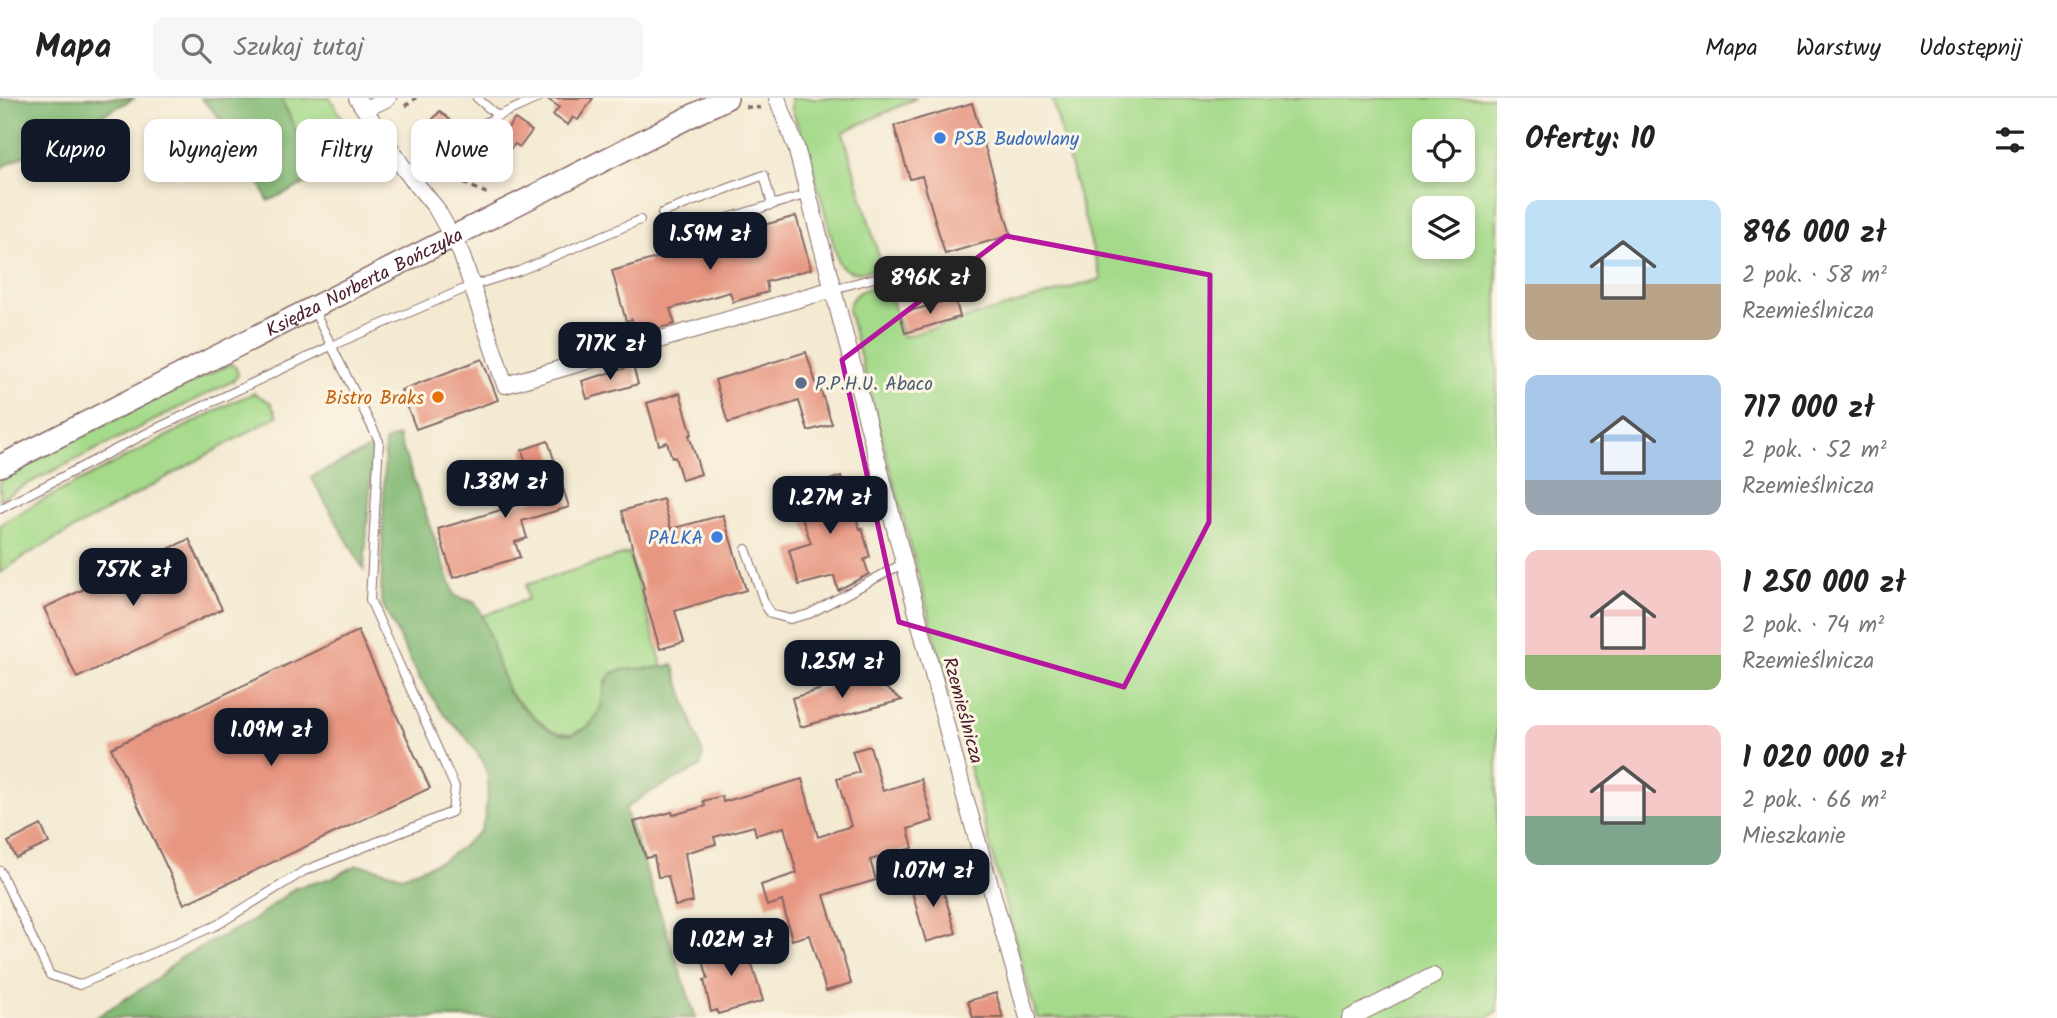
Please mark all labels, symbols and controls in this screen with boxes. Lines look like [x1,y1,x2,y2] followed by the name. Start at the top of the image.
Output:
[153,17,643,80] search box
[35,22,111,75] text: Mapa
[233,27,364,69] text: Szukaj tutaj
[177,29,215,67] icon: search
[1705,29,1758,68] text: Mapa
[1796,29,1881,68] text: Warstwy
[1919,29,2022,68] text: Udostępnij
[1525,116,1655,164] text: Oferty: 10
[21,119,130,182] chip: Kupno
[144,119,282,182] chip: Wynajem
[296,119,397,182] chip: Filtry
[411,119,513,182] chip: Nowe
[1412,119,1475,259] map controls
[1412,119,1475,182] button: locate
[1991,121,2029,159] icon: filters
[954,125,1080,155] place label: PSB Budowlany
[932,130,948,146] marker: PSB Budowlany
[1412,196,1475,259] button: layers
[1742,210,1886,258] text: 896 000 zł
[638,212,782,272] pin: 1.59M zł
[669,217,751,253] text: 1.59M zł
[261,221,469,346] street label: Księdza Norberta Bończyka
[1581,228,1665,312] icon: home
[865,256,995,316] pin: 896K zł
[1742,258,1887,294] text: 2 pok. · 58 m²
[890,261,970,297] text: 896K zł
[1742,294,1874,330] text: Rzemieślnicza
[545,322,675,382] pin: 717K zł
[574,327,646,363] text: 717K zł
[815,370,933,400] place label: P.P.H.U. Abaco
[793,375,809,391] marker: P.P.H.U. Abaco
[325,384,424,414] place label: Bistro Braks
[1742,385,1875,433] text: 717 000 zł
[430,389,446,405] marker: Bistro Braks
[1581,403,1665,487] icon: home
[1742,433,1886,469] text: 2 pok. · 52 m²
[433,460,577,520] pin: 1.38M zł
[463,465,547,501] text: 1.38M zł
[1742,469,1874,505] text: Rzemieślnicza
[758,476,902,536] pin: 1.27M zł
[789,481,871,517] text: 1.27M zł
[648,524,703,554] place label: PALKA
[709,529,725,545] marker: PALKA
[68,548,198,608] pin: 757K zł
[95,553,171,589] text: 757K zł
[1742,560,1906,608] text: 1 250 000 zł
[1581,578,1665,662] icon: home
[1742,608,1884,644] text: 2 pok. · 74 m²
[770,640,914,700] pin: 1.25M zł
[1742,644,1874,680] text: Rzemieślnicza
[800,645,884,681] text: 1.25M zł
[933,654,991,767] street label: Rzemieślnicza
[199,708,343,768] pin: 1.09M zł
[230,713,312,749] text: 1.09M zł
[1742,735,1906,783] text: 1 020 000 zł
[1581,753,1665,837] icon: home
[1742,783,1886,819] text: 2 pok. · 66 m²
[1742,819,1846,855] text: Mieszkanie
[861,850,1005,909] pin: 1.07M zł
[892,854,974,890] text: 1.07M zł
[659,918,803,978] pin: 1.02M zł
[689,923,773,959] text: 1.02M zł

